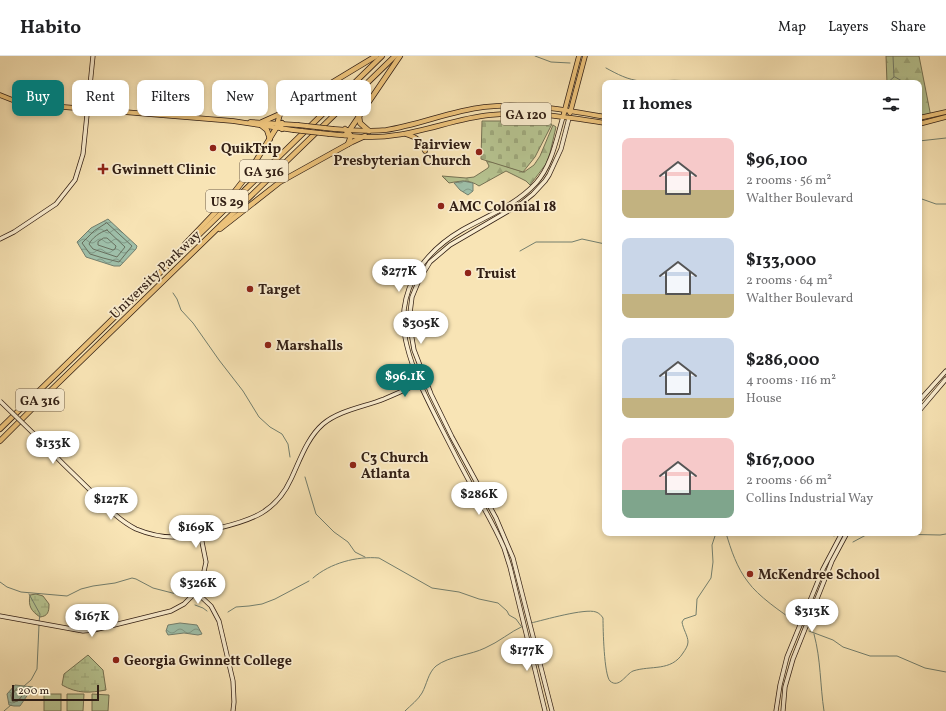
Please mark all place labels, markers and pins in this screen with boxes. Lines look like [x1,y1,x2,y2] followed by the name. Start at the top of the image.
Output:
[334,136,471,171] place label: Fairview Presbyterian Church
[221,140,281,159] place label: QuikTrip
[208,143,218,153] marker: QuikTrip
[474,147,484,157] marker: Fairview Presbyterian Church
[112,161,216,180] place label: Gwinnett Clinic
[97,163,109,175] marker: Gwinnett Clinic
[449,198,556,217] place label: AMC Colonial 18
[436,201,446,211] marker: AMC Colonial 18
[371,259,427,293] pin: $277K
[476,265,516,284] place label: Truist
[463,268,473,278] marker: Truist
[258,281,301,300] place label: Target
[245,284,255,294] marker: Target
[393,311,449,345] pin: $305K
[276,337,343,356] place label: Marshalls
[263,340,273,350] marker: Marshalls
[372,364,438,398] pin: $96.1K
[25,431,81,465] pin: $133K
[361,449,429,484] place label: C3 Church Atlanta
[348,460,358,470] marker: C3 Church Atlanta
[451,482,507,516] pin: $286K
[83,487,139,521] pin: $127K
[168,515,224,549] pin: $169K
[758,566,880,585] place label: McKendree School
[745,569,755,579] marker: McKendree School
[170,571,226,605] pin: $326K
[784,599,840,633] pin: $313K
[64,604,120,638] pin: $167K
[499,638,555,672] pin: $177K
[124,652,292,671] place label: Georgia Gwinnett College
[111,655,121,665] marker: Georgia Gwinnett College

